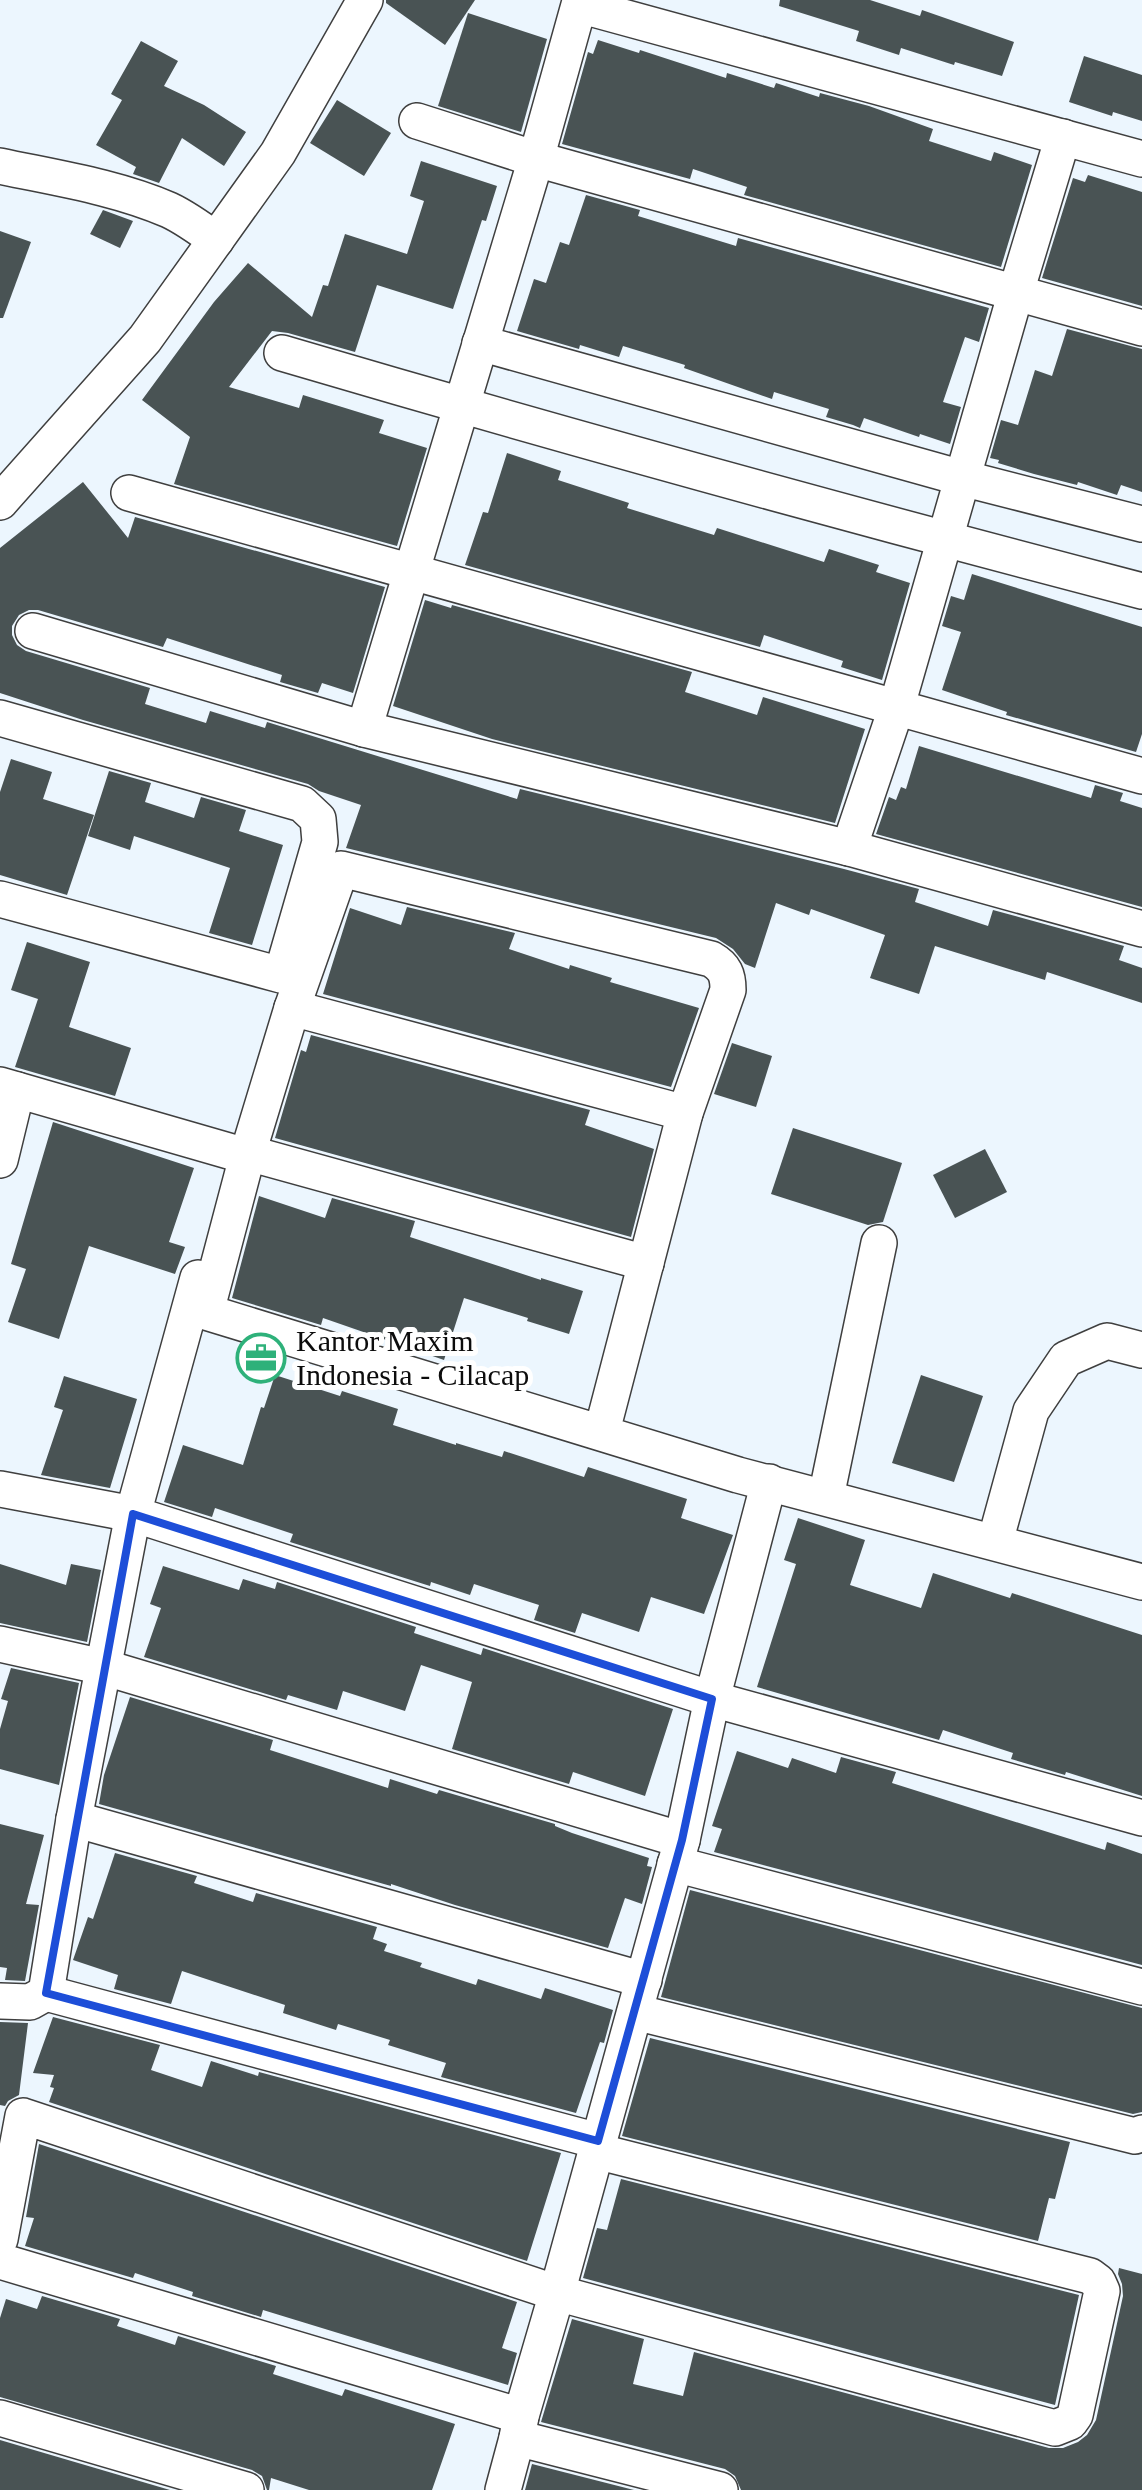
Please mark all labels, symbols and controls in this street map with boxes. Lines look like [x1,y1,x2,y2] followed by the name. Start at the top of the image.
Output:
[296,1324,529,1391] place label: Kantor Maxim Indonesia - Cilacap
[235,1332,287,1384] office icon: Kantor Maxim Indonesia - Cilacap

